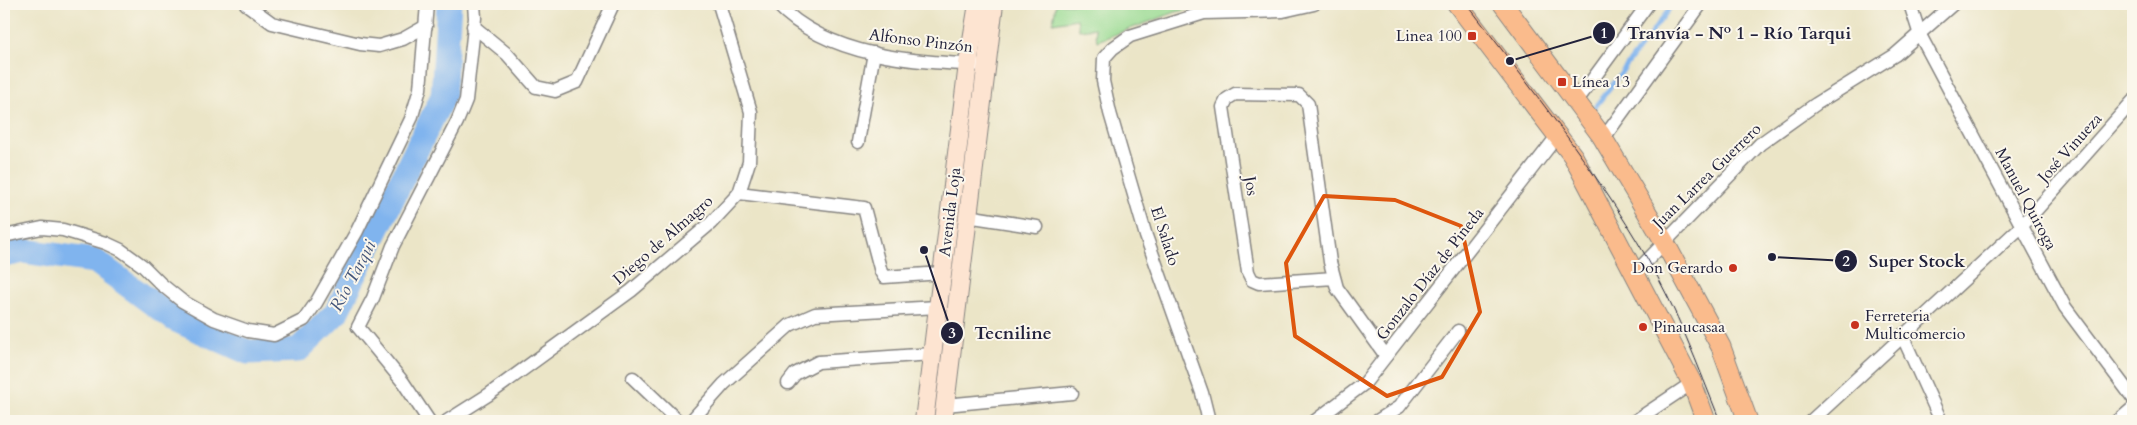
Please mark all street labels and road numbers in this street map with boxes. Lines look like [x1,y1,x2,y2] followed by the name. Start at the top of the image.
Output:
[868,24,974,58] street label: Alfonso Pinzón
[2032,108,2107,189] street label: José Vinueza
[1646,118,1766,235] street label: Juan Larrea Guerrero
[1990,144,2062,254] street label: Manuel Quiroga
[934,166,966,258] street label: Avenida Loja
[1238,173,1263,197] street label: Jos
[608,190,718,290] street label: Diego de Almagro
[1145,203,1185,269] street label: El Salado
[1371,203,1489,345] street label: Gonzalo Díaz de Pineda

